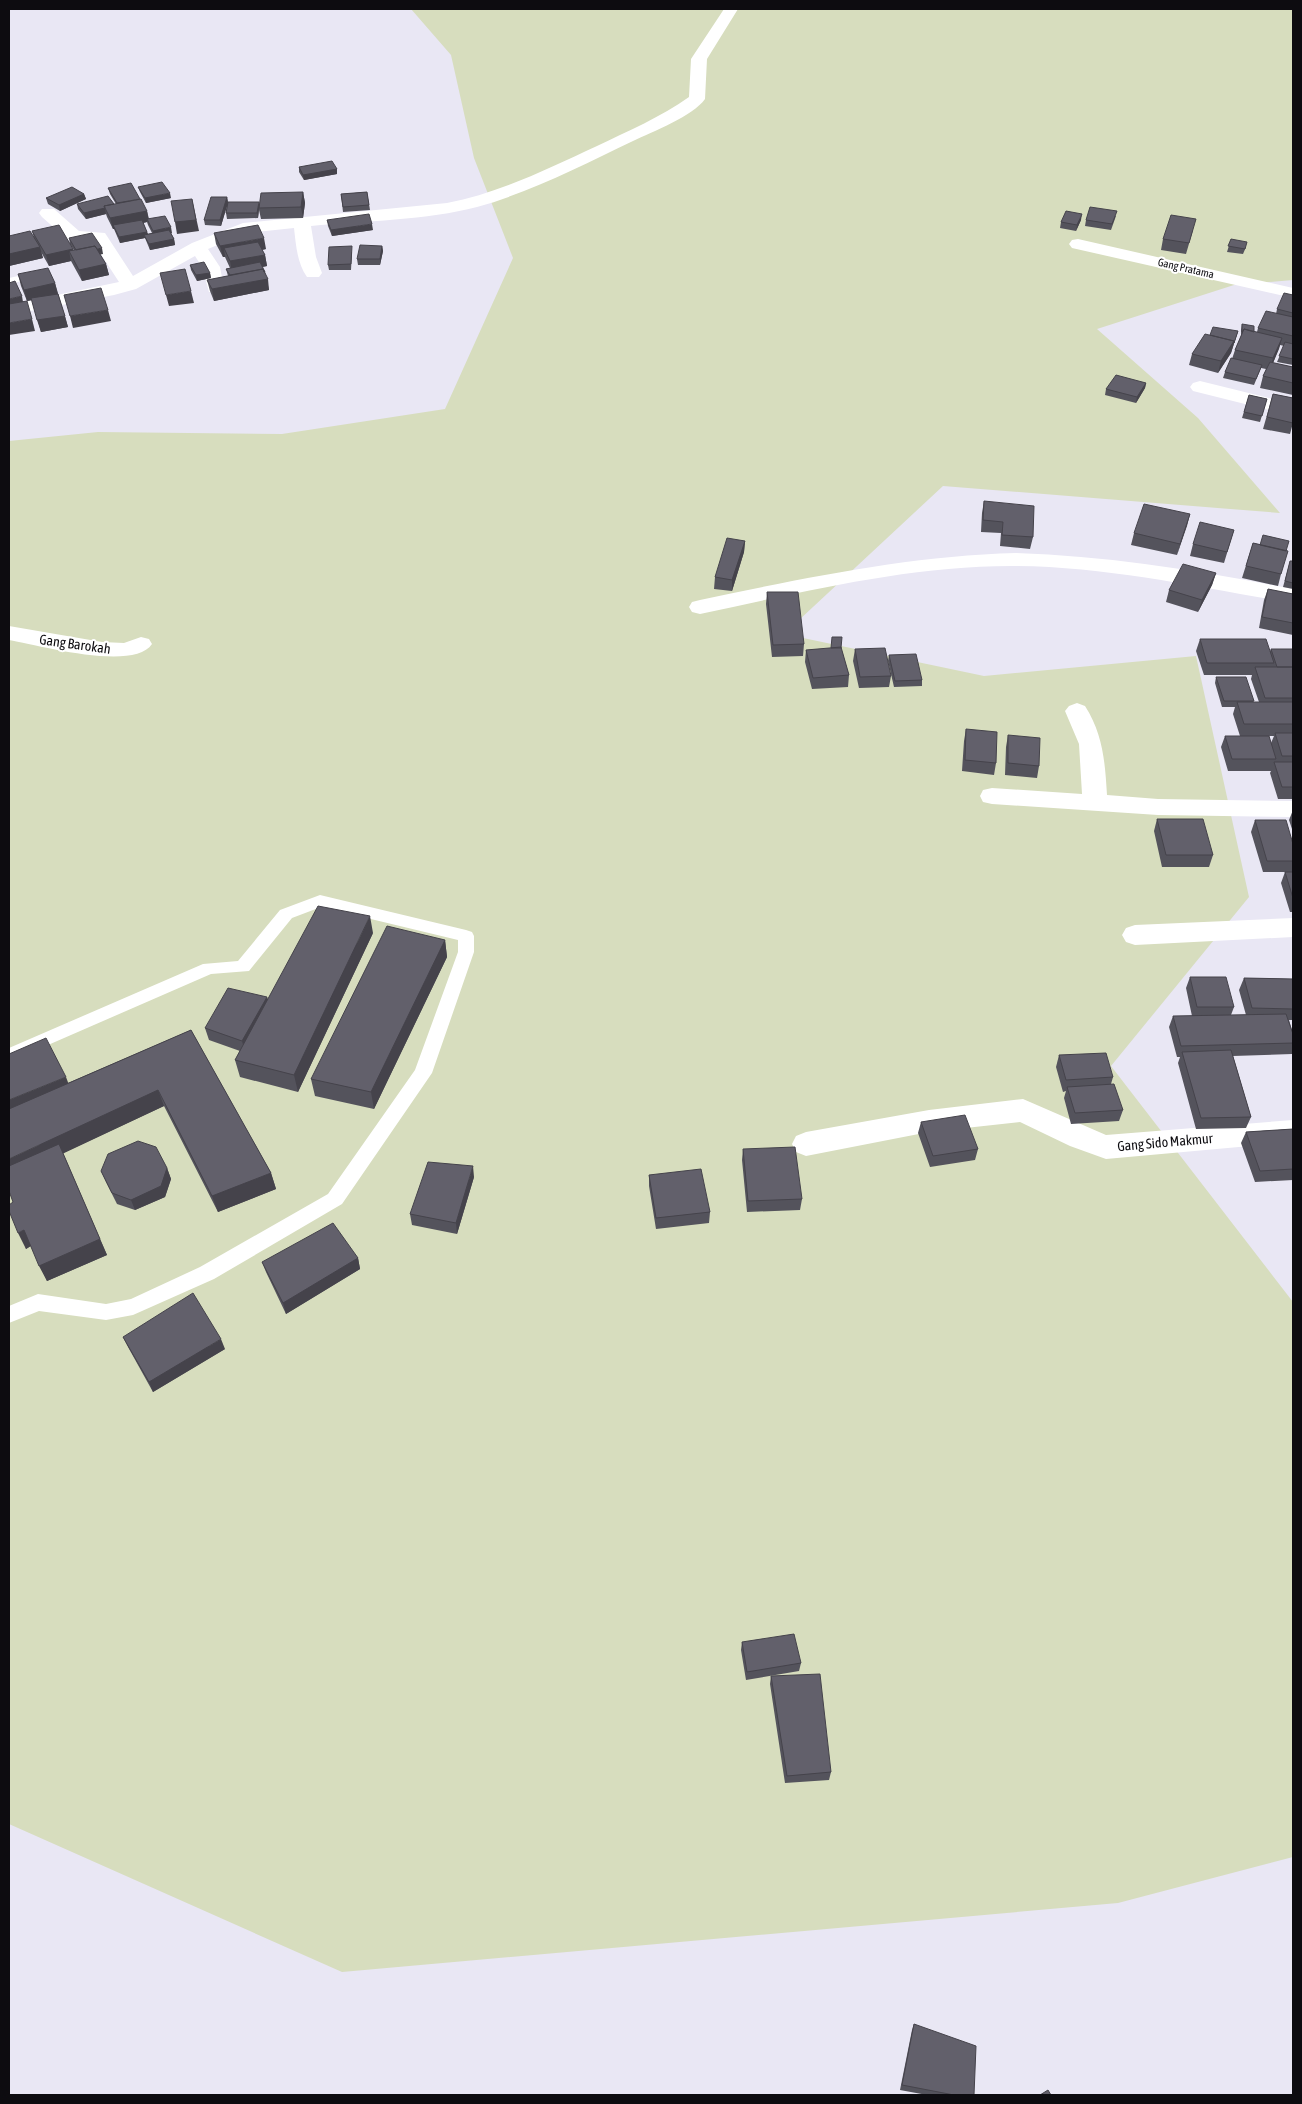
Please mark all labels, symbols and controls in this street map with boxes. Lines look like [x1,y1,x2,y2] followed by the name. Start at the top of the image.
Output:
[1157,256,1215,280] street label: Gang Pratama
[38,631,112,657] street label: Gang Barokah
[1117,1130,1214,1154] street label: Gang Sido Makmur

